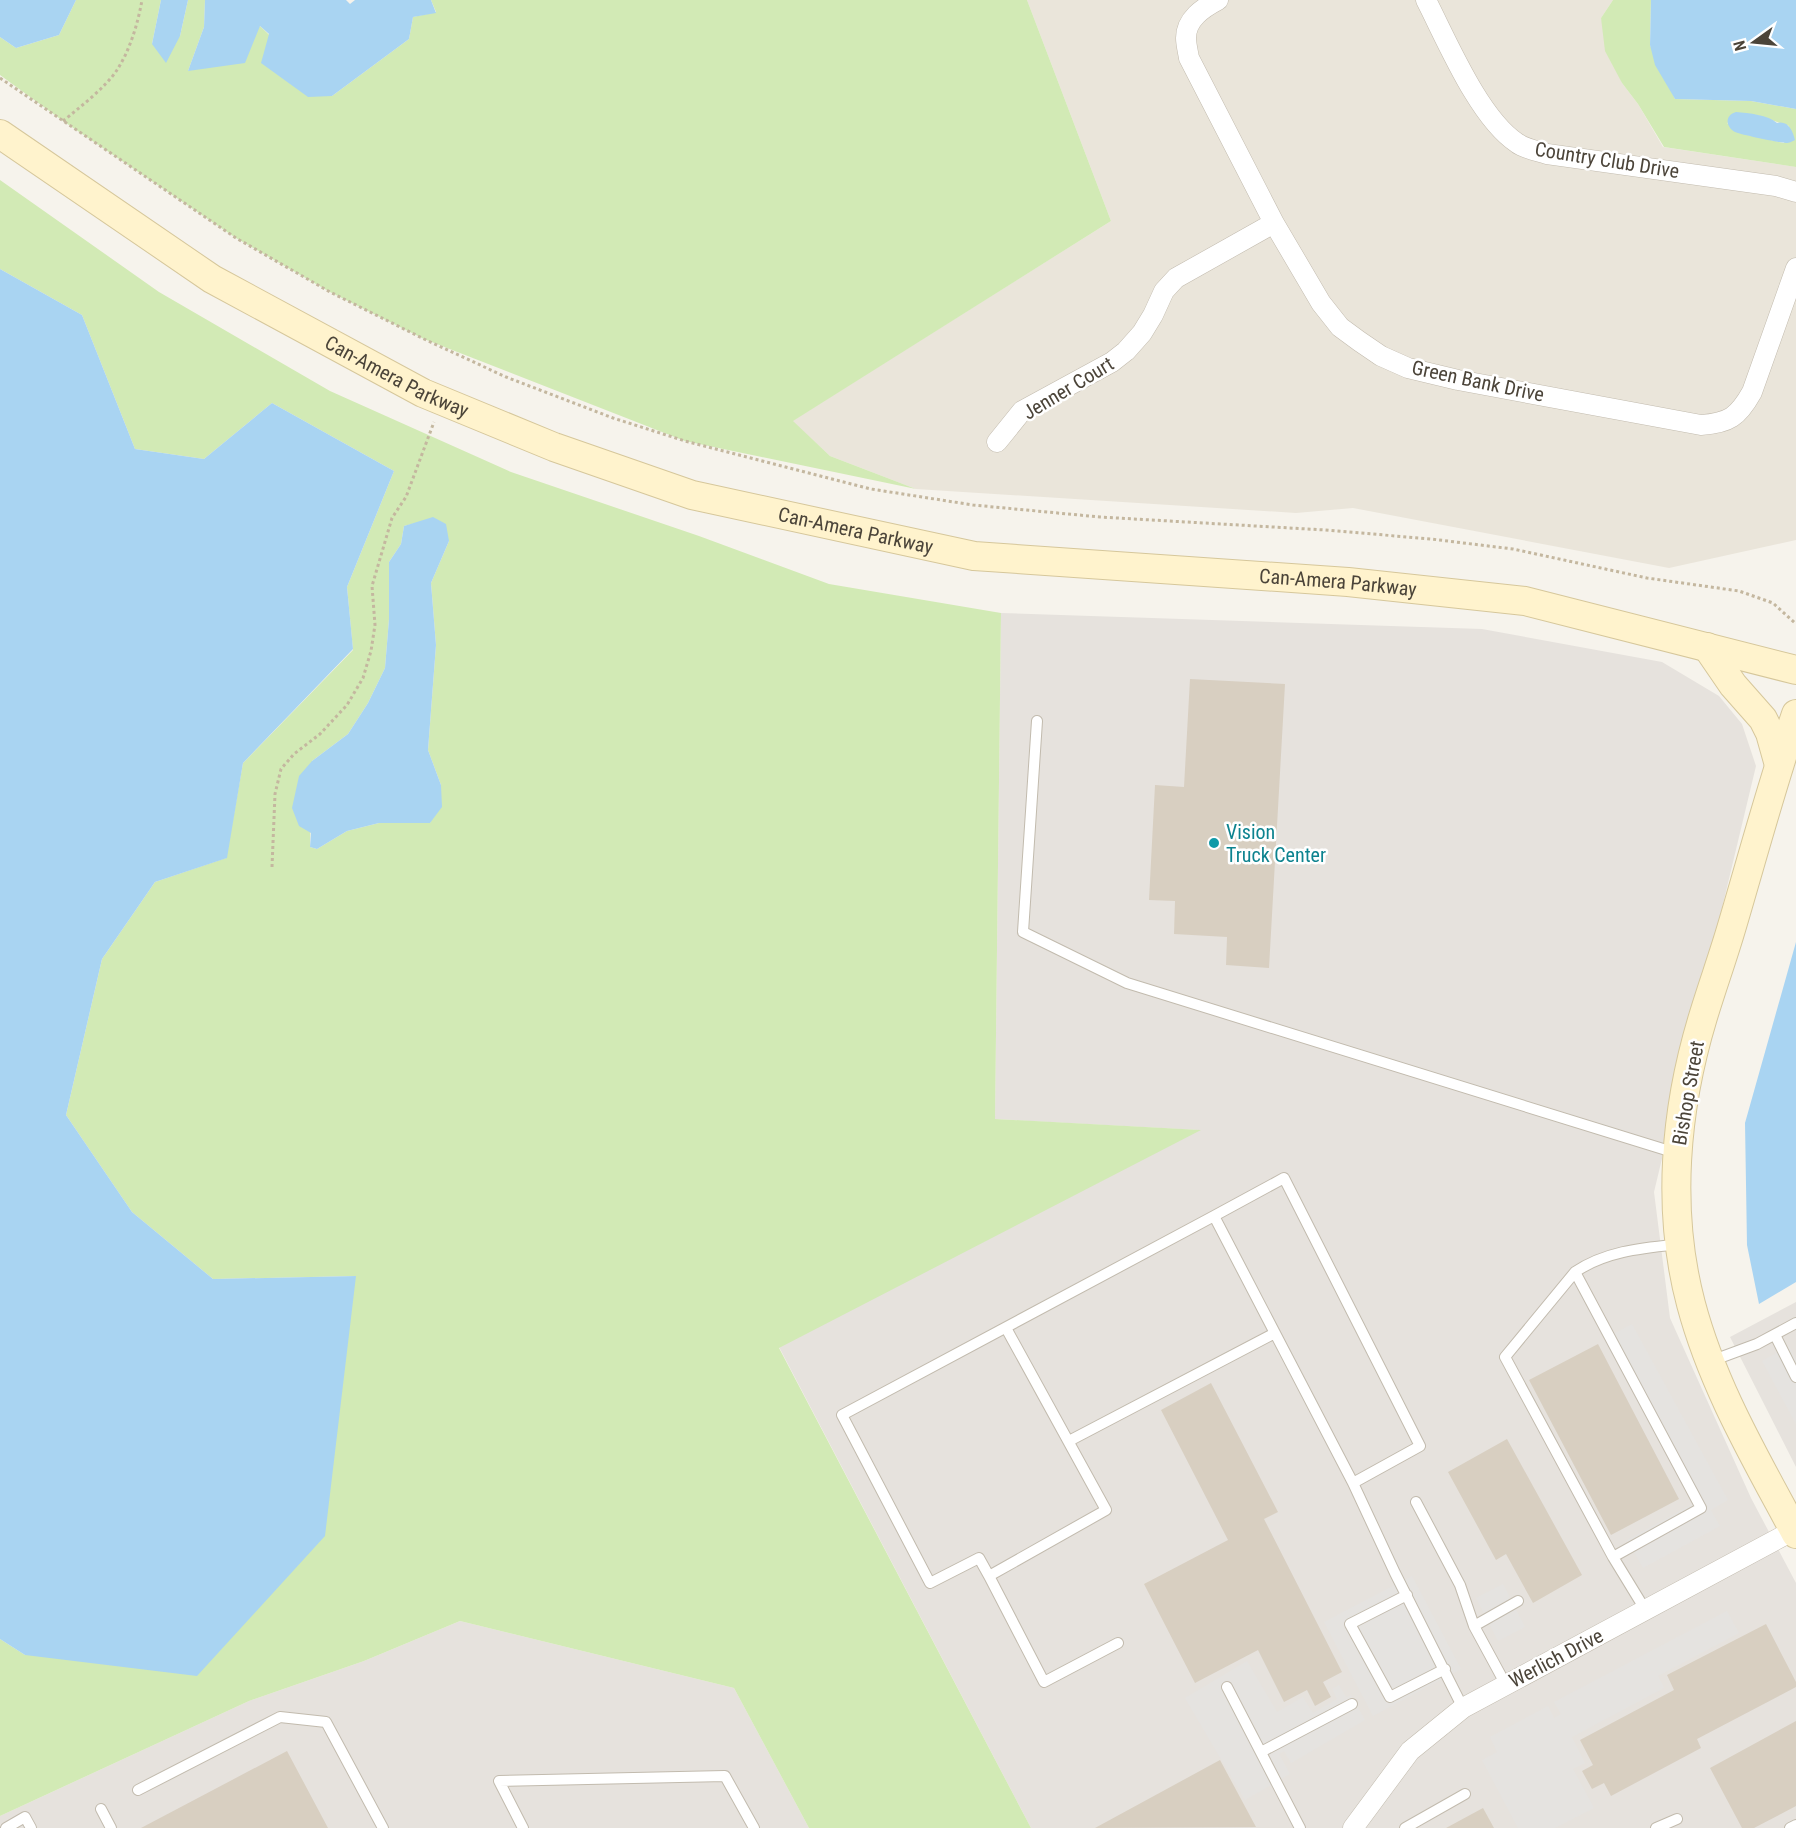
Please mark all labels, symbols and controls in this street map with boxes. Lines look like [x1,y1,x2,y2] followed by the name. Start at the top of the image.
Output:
[1724,12,1784,72] north arrow
[1730,39,1750,53] text: N
[1533,137,1681,183] street label: Country Club Drive
[321,330,472,423] street label: Can-Amera Parkway
[1018,351,1118,425] street label: Jenner Court
[1410,355,1546,407] street label: Green Bank Drive
[776,502,935,559] street label: Can-Amera Parkway
[1259,564,1418,601] street label: Can-Amera Parkway
[1226,820,1326,867] place label: Vision Truck Center
[1207,836,1221,850] marker: Vision Truck Center
[1667,1039,1709,1147] street label: Bishop Street
[1505,1623,1607,1693] street label: Werlich Drive

